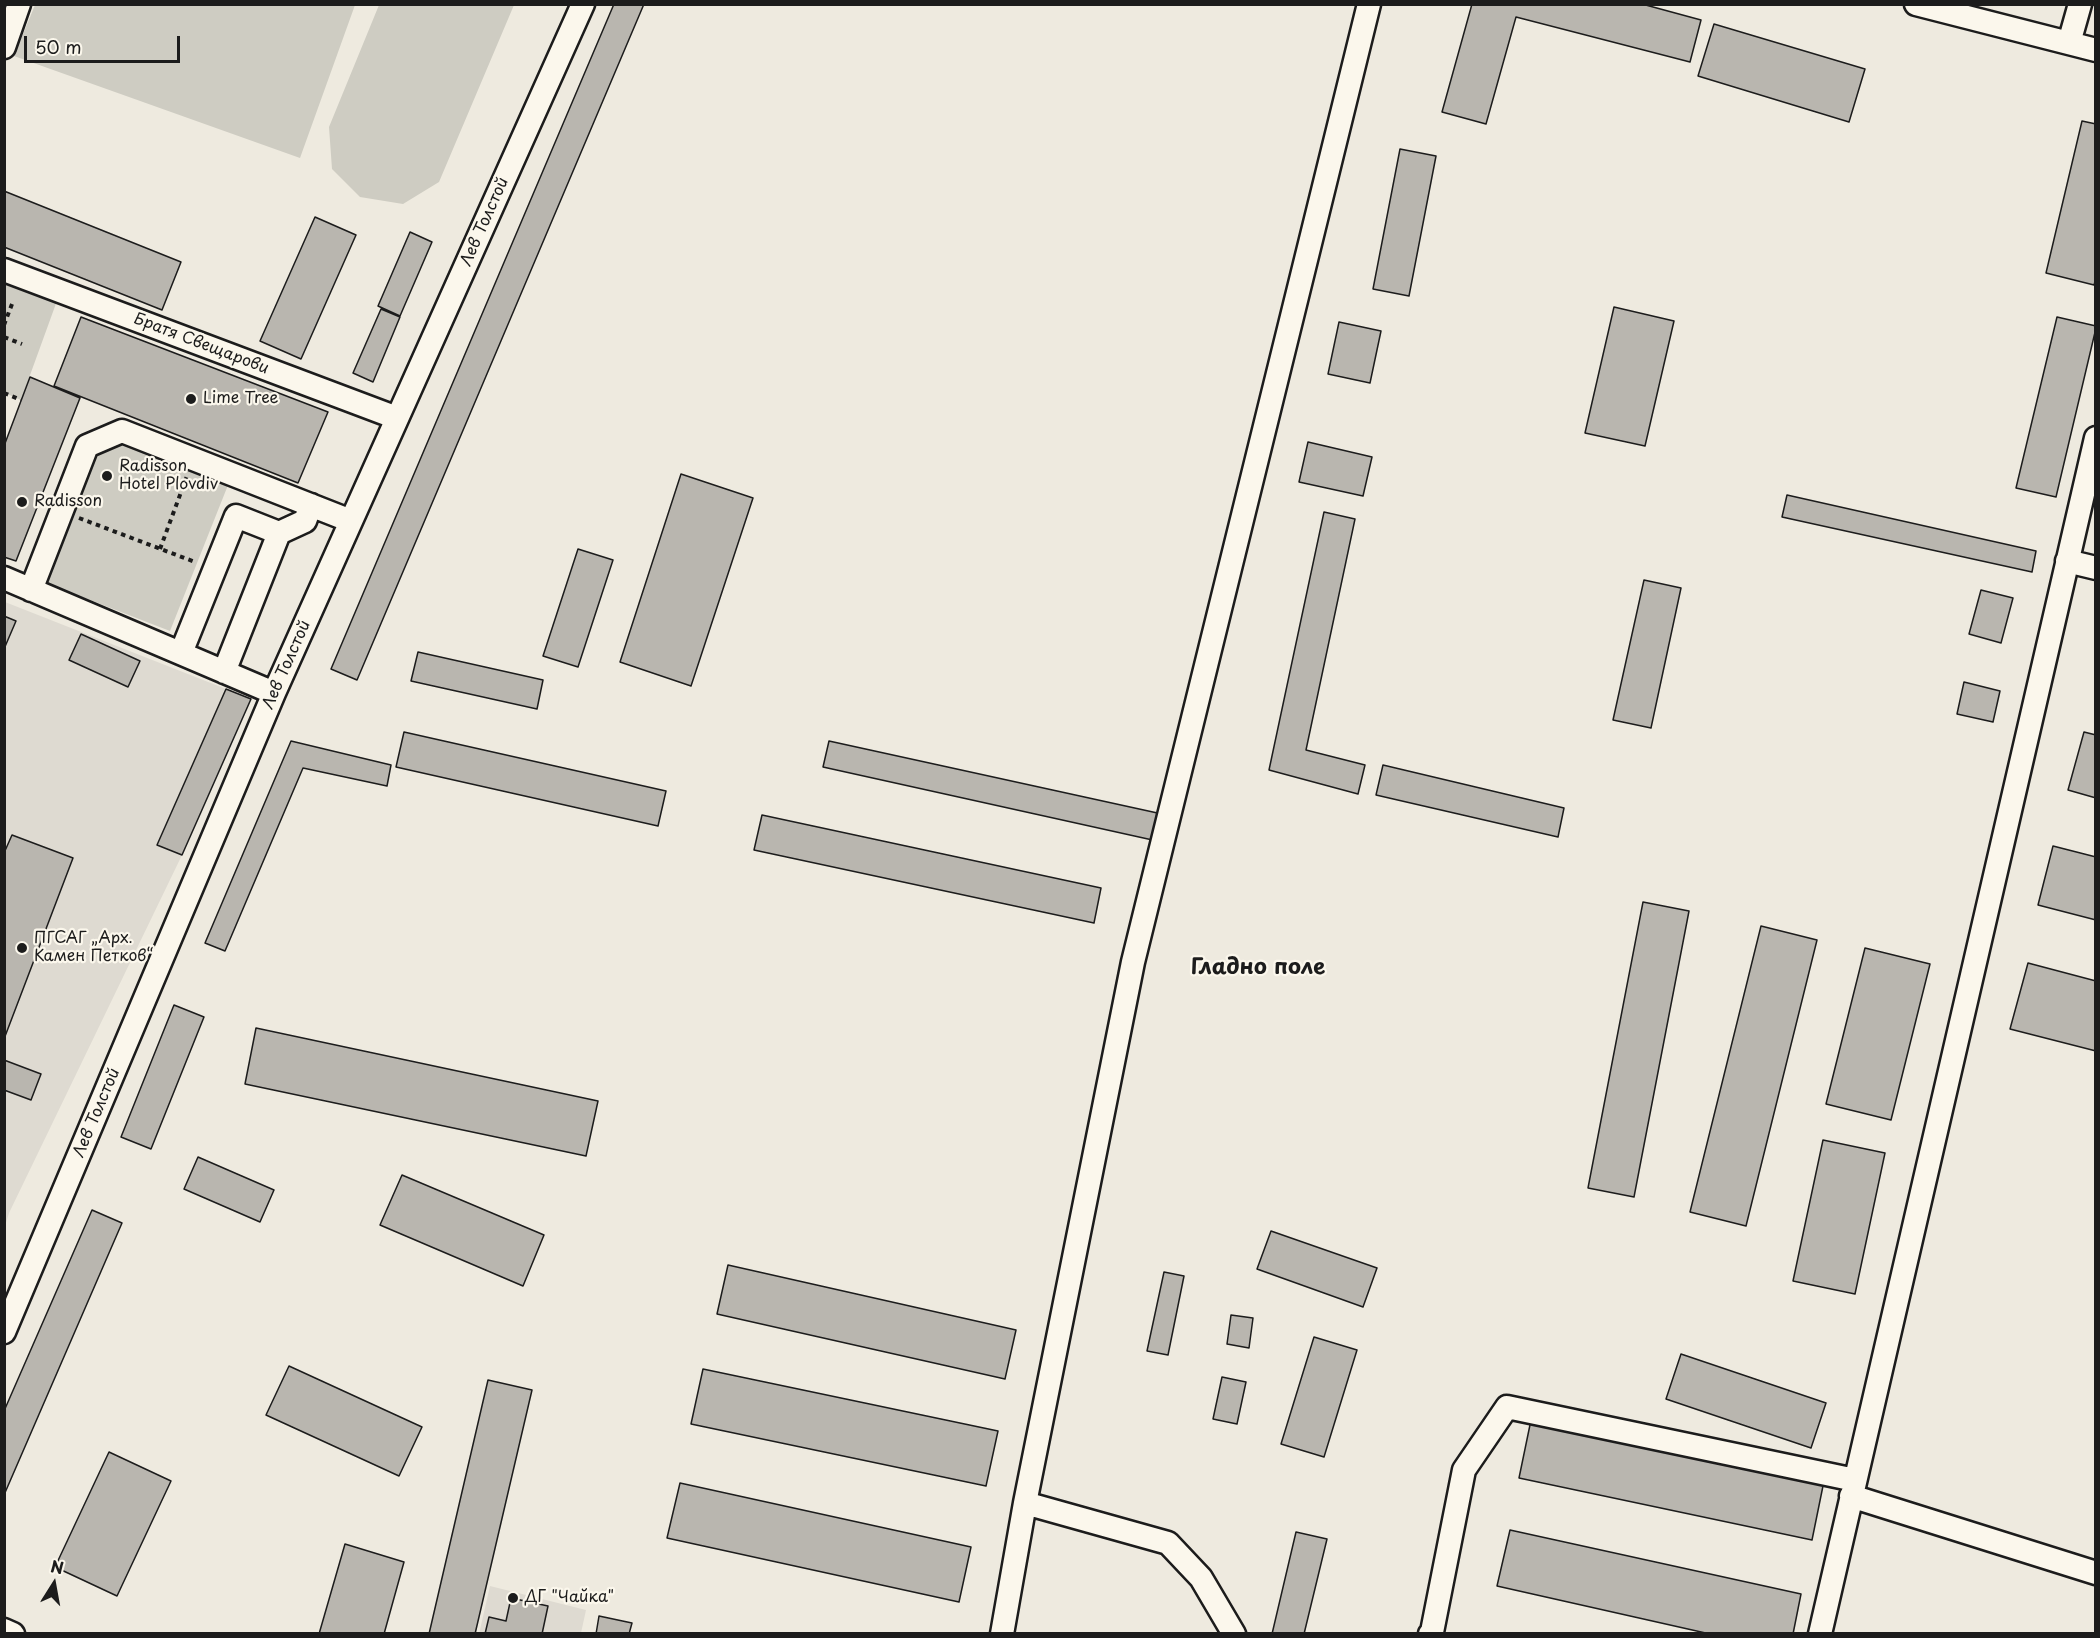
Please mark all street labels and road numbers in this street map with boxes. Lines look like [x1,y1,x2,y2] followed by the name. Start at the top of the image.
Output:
[457,175,513,269] street label: Лев Толстой
[131,309,271,379] street label: Братя Свещарови
[259,618,315,712] street label: Лев Толстой
[70,1065,124,1161] street label: Лев Толстой

